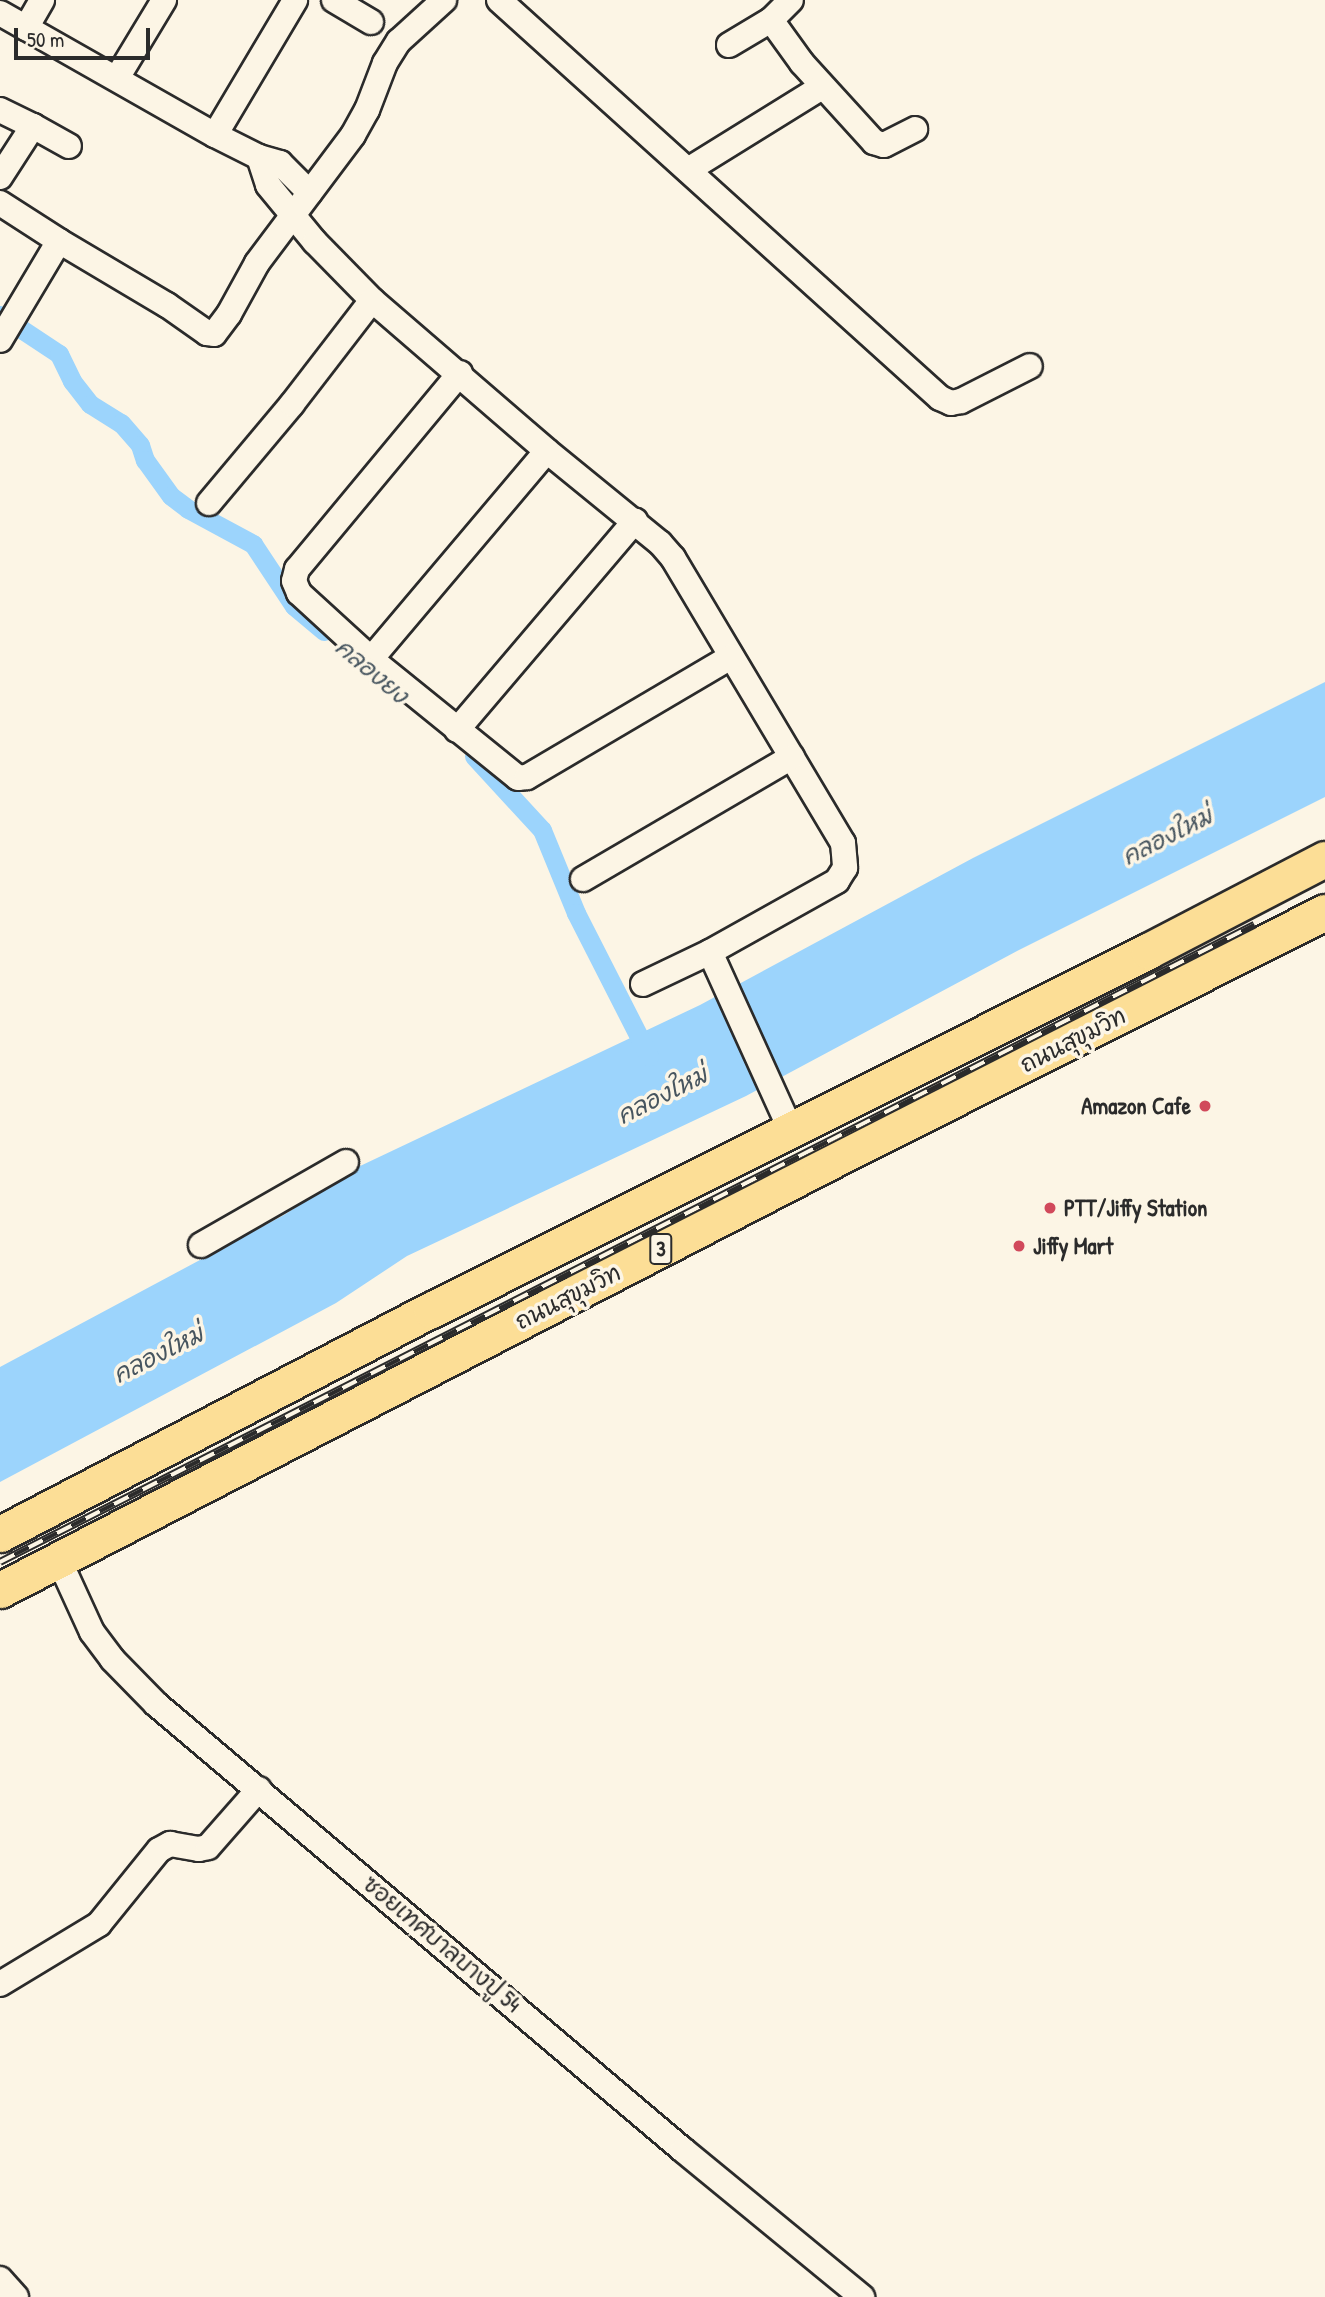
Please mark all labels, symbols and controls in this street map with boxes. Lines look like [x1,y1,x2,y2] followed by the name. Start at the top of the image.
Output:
[18,14,154,58] scale bar
[27,25,64,54] text: 50 m
[330,632,414,710] water label: คลองยง
[1117,801,1217,871] water label: คลองใหม่
[1016,1002,1130,1078] street label: ถนนสุขุมวิท
[612,1060,712,1130] water label: คลองใหม่
[1081,1092,1191,1120] place label: Amazon Cafe
[1197,1098,1213,1114] marker: Amazon Cafe
[1064,1194,1207,1222] place label: PTT/Jiffy Station
[1042,1200,1058,1216] marker: PTT/Jiffy Station
[649,1232,673,1266] road number: 3
[1033,1232,1113,1260] place label: Jiffy Mart
[1011,1238,1027,1254] marker: Jiffy Mart
[511,1259,625,1335] street label: ถนนสุขุมวิท
[108,1319,208,1389] water label: คลองใหม่
[357,1870,527,2018] street label: ซอยเทศบาลบางปู 54

